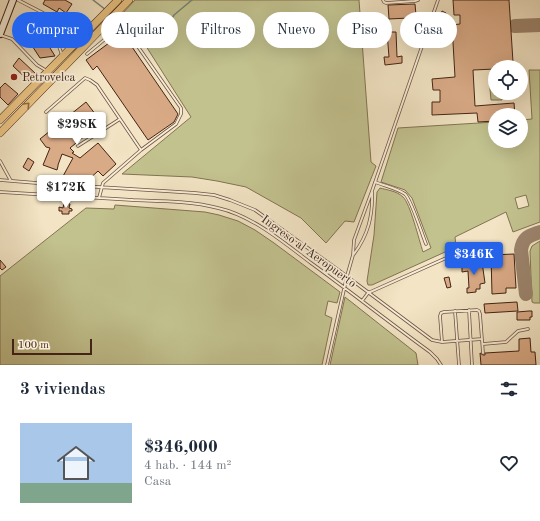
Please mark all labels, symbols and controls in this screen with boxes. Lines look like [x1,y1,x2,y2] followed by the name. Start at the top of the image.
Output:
[12,12,93,48] chip: Comprar
[101,12,178,48] chip: Alquilar
[186,12,255,48] chip: Filtros
[263,12,329,48] chip: Nuevo
[337,12,392,48] chip: Piso
[400,12,457,48] chip: Casa
[488,60,528,148] map controls
[488,60,528,100] button: locate
[9,72,19,82] marker: Petrovelca
[22,72,75,84] place label: Petrovelca
[22,102,30,110] one-way arrow
[488,108,528,148] button: layers
[49,112,105,146] pin: $298K
[57,118,97,131] text: $298K
[38,175,94,209] pin: $172K
[46,181,86,194] text: $172K
[259,213,358,290] street label: Ingreso al Aeropuerto
[446,242,502,276] pin: $346K
[454,248,494,261] text: $346K
[12,337,92,356] scale bar
[18,340,49,351] text: 100 m
[498,378,520,400] icon: filters
[20,381,105,398] text: 3 viviendas
[52,439,100,487] icon: home
[144,439,218,456] text: $346,000
[498,452,520,474] icon: heart
[144,459,231,472] text: 4 hab. · 144 m²
[144,475,171,488] text: Casa

